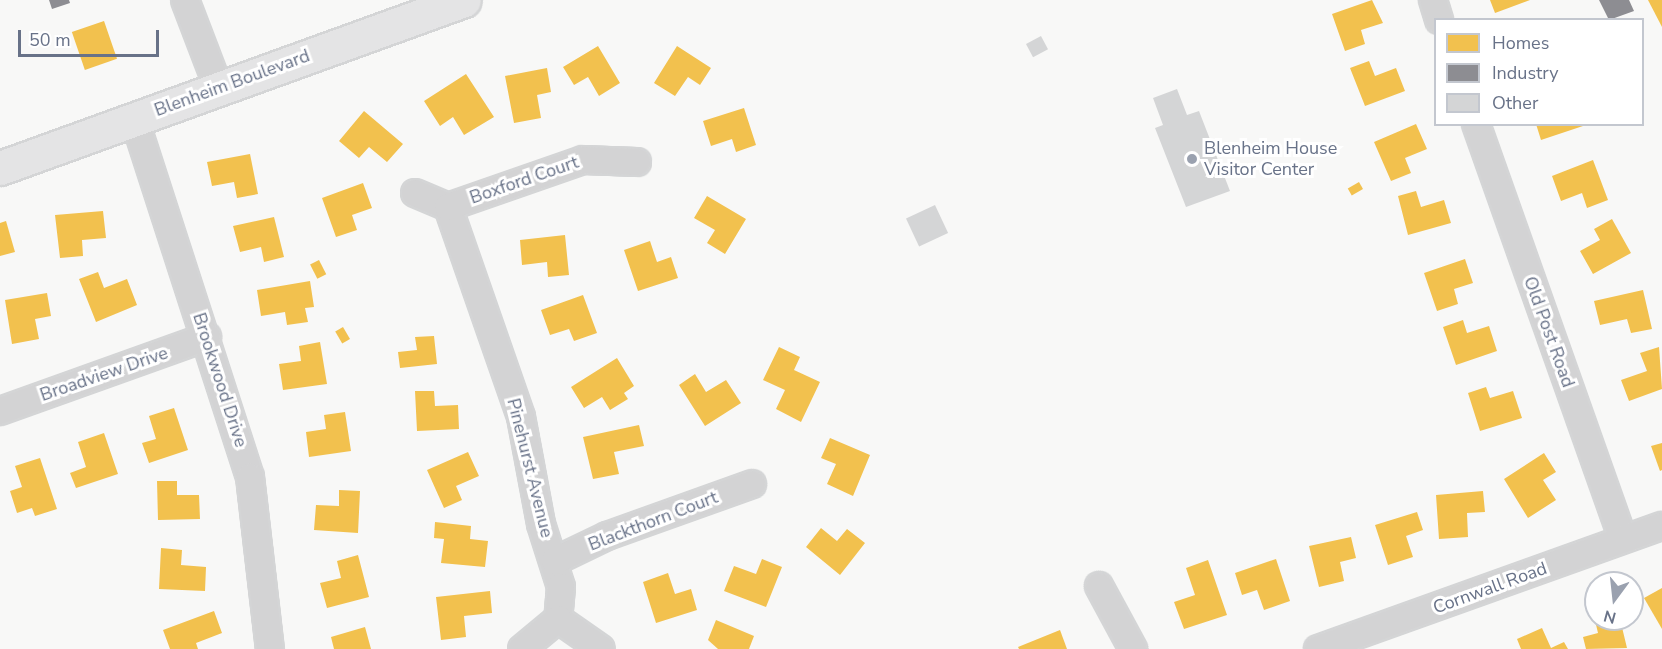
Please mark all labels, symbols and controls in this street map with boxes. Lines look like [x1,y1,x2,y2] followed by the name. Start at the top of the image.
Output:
[21,18,162,56] scale bar
[1434,18,1644,126] legend
[29,28,71,52] text: 50 m
[1492,31,1549,55] text: Homes
[151,45,313,121] street label: Blenheim Boulevard
[1492,61,1559,85] text: Industry
[1492,91,1538,115] text: Other
[1204,138,1337,180] place label: Blenheim House Visitor Center
[467,151,581,209] street label: Boxford Court
[1185,152,1199,166] marker: Blenheim House Visitor Center
[1519,274,1579,390] street label: Old Post Road
[188,310,252,450] street label: Brookwood Drive
[37,342,171,406] street label: Broadview Drive
[502,396,558,540] street label: Pinehurst Avenue
[585,486,721,556] street label: Blackthorn Court
[1430,557,1550,619] street label: Cornwall Road
[1584,571,1644,631] north arrow
[1601,604,1618,629] text: N

